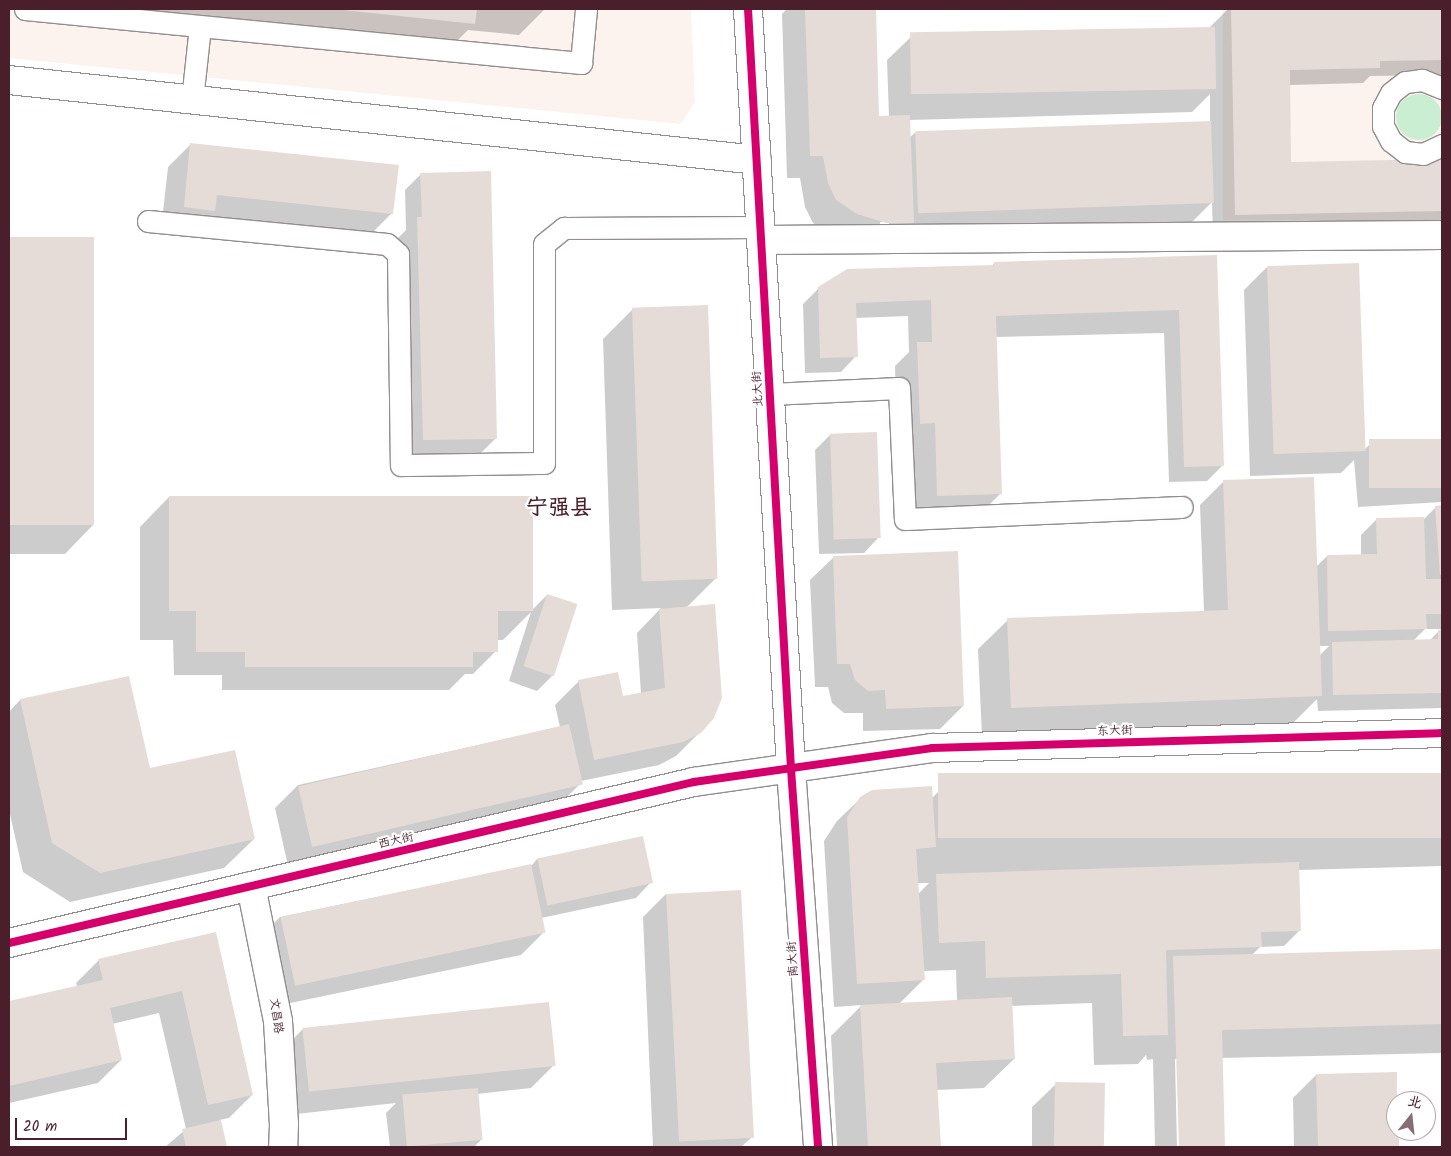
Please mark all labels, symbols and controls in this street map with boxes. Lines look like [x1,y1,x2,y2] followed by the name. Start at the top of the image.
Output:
[750,371,766,407] street label: 北大街
[526,496,592,522] district label: 宁强县
[1097,723,1133,739] street label: 东大街
[377,830,415,852] street label: 西大街
[785,941,801,977] street label: 南大街
[266,997,286,1035] street label: 文昌路
[1405,1090,1425,1115] text: 北
[1386,1091,1436,1141] north arrow
[18,1108,130,1140] scale bar
[23,1115,57,1139] text: 20 m

